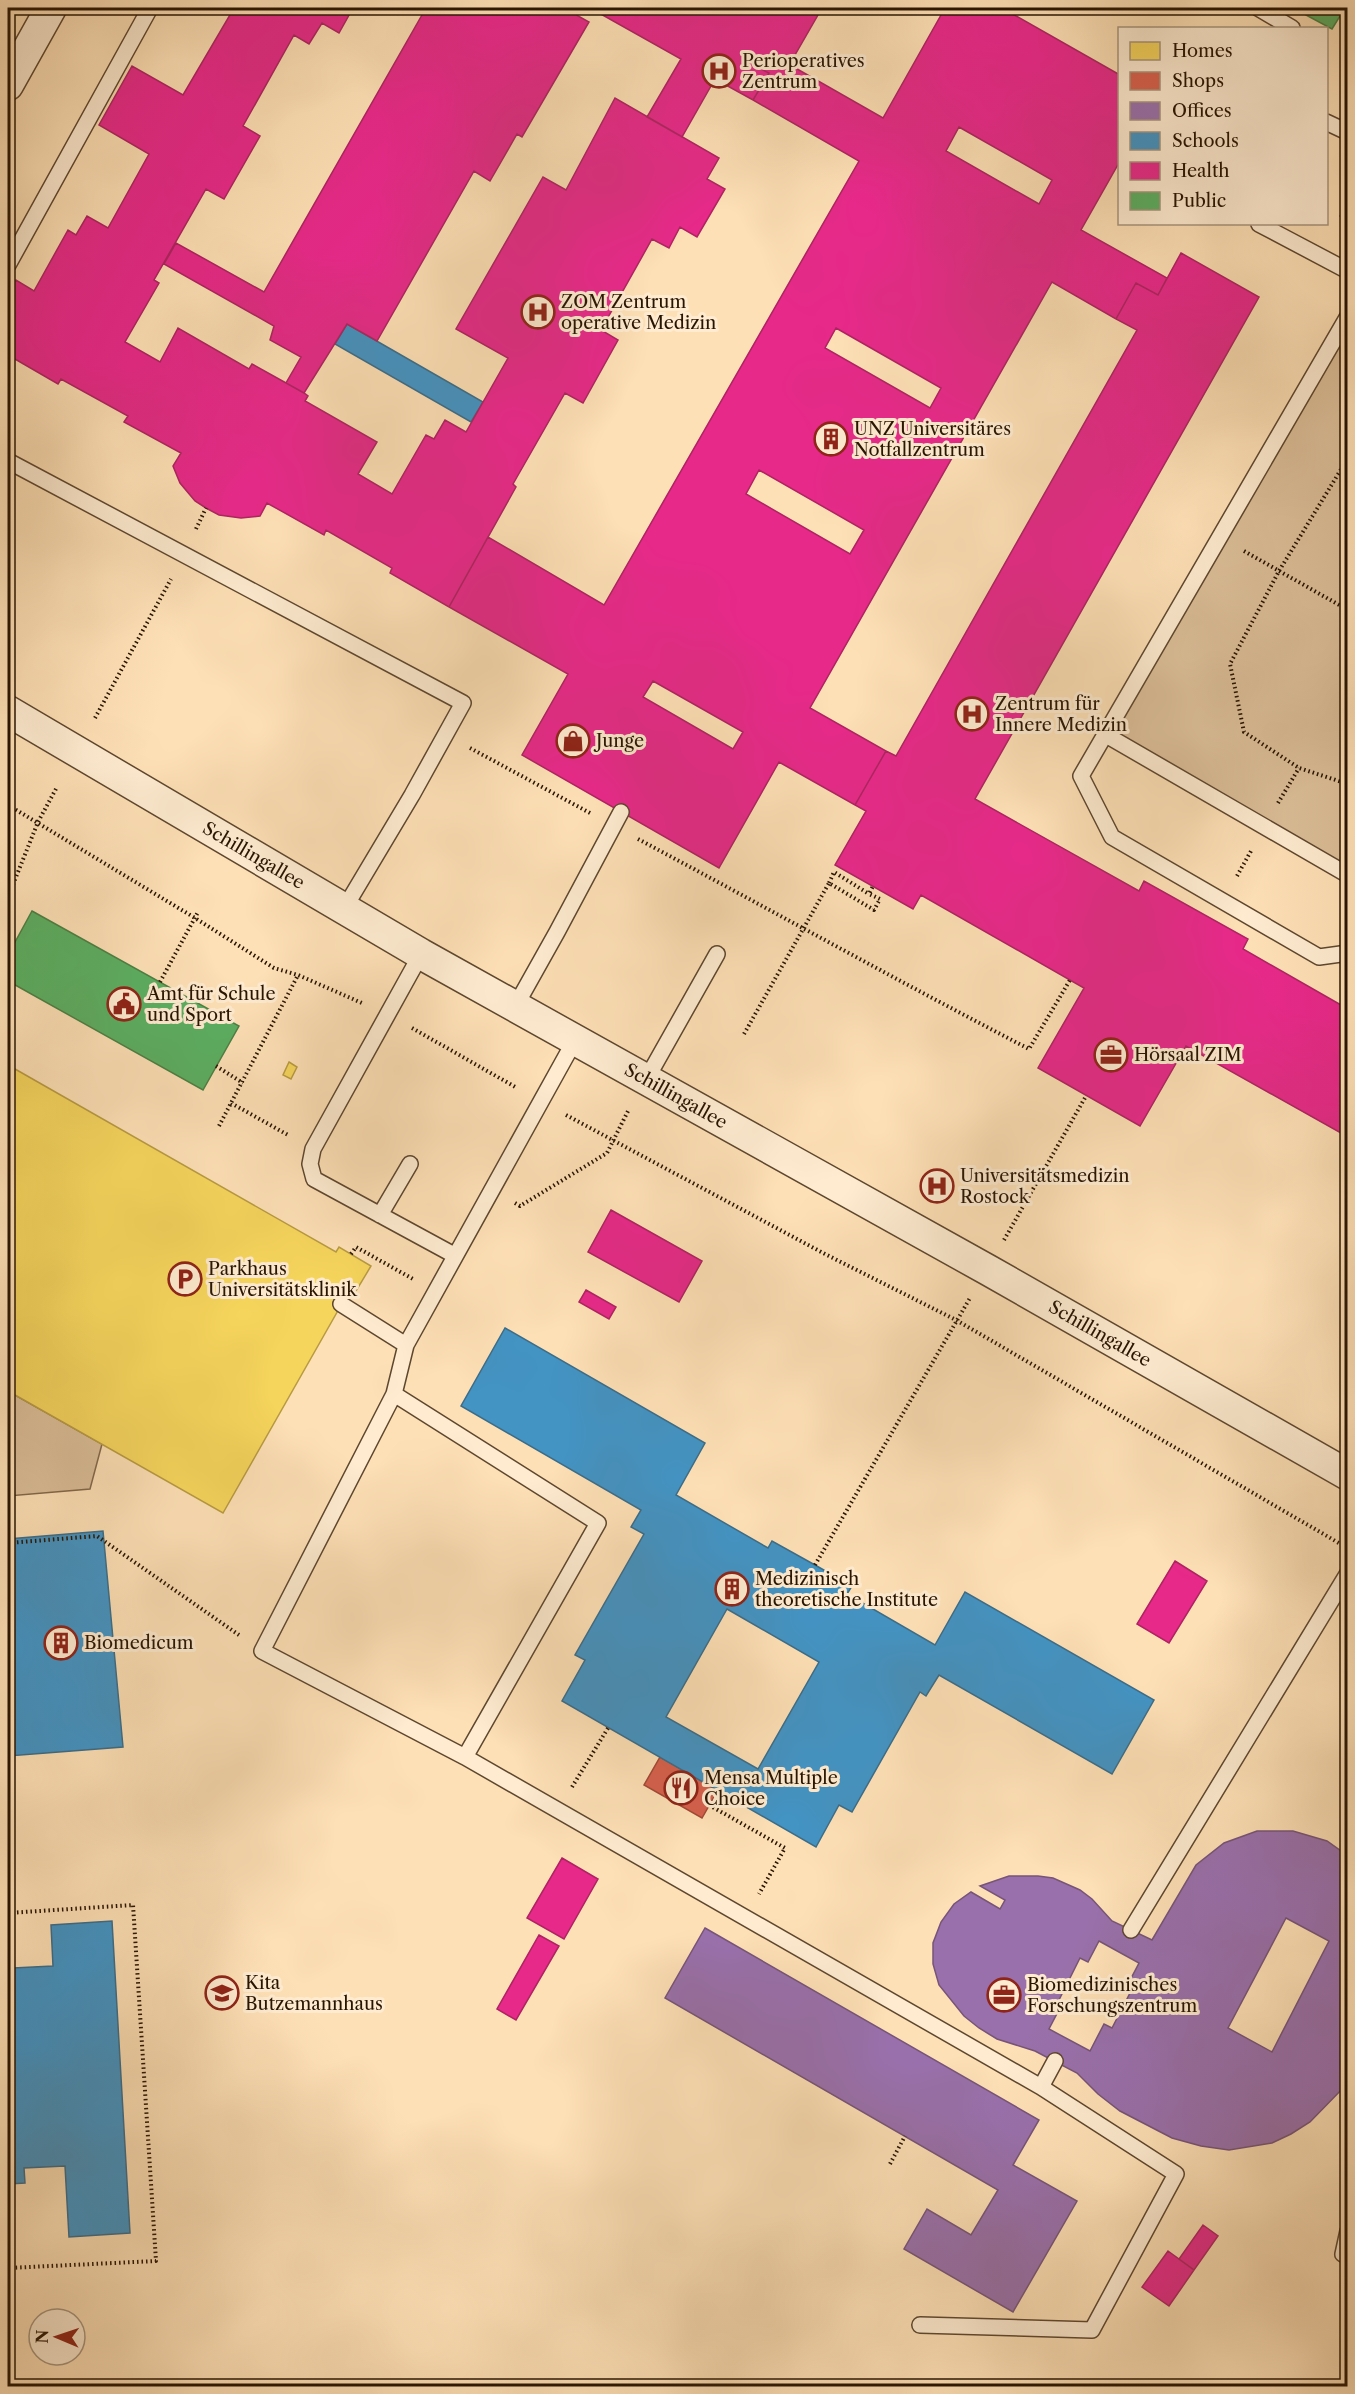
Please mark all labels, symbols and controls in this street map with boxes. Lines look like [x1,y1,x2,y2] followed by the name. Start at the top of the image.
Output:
[1118,27,1328,225] legend
[1172,40,1233,62] text: Homes
[742,50,865,93] place label: Perioperatives Zentrum
[701,53,737,89] hospital icon: Perioperatives Zentrum
[1172,70,1224,92] text: Shops
[1172,100,1232,122] text: Offices
[1172,130,1239,152] text: Schools
[1172,160,1230,182] text: Health
[1172,190,1226,212] text: Public
[561,291,716,334] place label: ZOM Zentrum operative Medizin
[520,294,556,330] hospital icon: ZOM Zentrum operative Medizin
[854,418,1011,461] place label: UNZ Universitäres Notfallzentrum
[813,421,849,457] building icon: UNZ Universitäres Notfallzentrum
[995,693,1127,736] place label: Zentrum für Innere Medizin
[954,696,990,732] hospital icon: Zentrum für Innere Medizin
[555,723,591,759] shop icon: Junge
[593,730,644,752] place label: Junge
[199,817,308,894] street label: Schillingallee
[146,983,276,1026] place label: Amt für Schule und Sport
[106,986,142,1022] public building icon: Amt für Schule und Sport
[1093,1037,1129,1073] office icon: Hörsaal ZIM
[1134,1044,1242,1066] place label: Hörsaal ZIM
[621,1059,731,1134] street label: Schillingallee
[960,1165,1130,1208] place label: Universitätsmedizin Rostock
[919,1168,955,1204] hospital icon: Universitätsmedizin Rostock
[208,1258,358,1301] place label: Parkhaus Universitätsklinik
[167,1261,203,1297] parking icon: Parkhaus Universitätsklinik
[1045,1296,1155,1372] street label: Schillingallee
[755,1568,938,1611] place label: Medizinisch theoretische Institute
[714,1571,750,1607] building icon: Medizinisch theoretische Institute
[43,1625,79,1661] building icon: Biomedicum
[84,1632,194,1654] place label: Biomedicum
[704,1767,838,1810] place label: Mensa Multiple Choice
[663,1770,699,1806] restaurant icon: Mensa Multiple Choice
[245,1972,383,2015] place label: Kita Butzemannhaus
[1027,1974,1197,2017] place label: Biomedizinisches Forschungszentrum
[204,1975,240,2011] school or university icon: Kita Butzemannhaus
[986,1977,1022,2013] office icon: Biomedizinisches Forschungszentrum
[27,2307,87,2367] north arrow
[32,2329,52,2344] text: N

